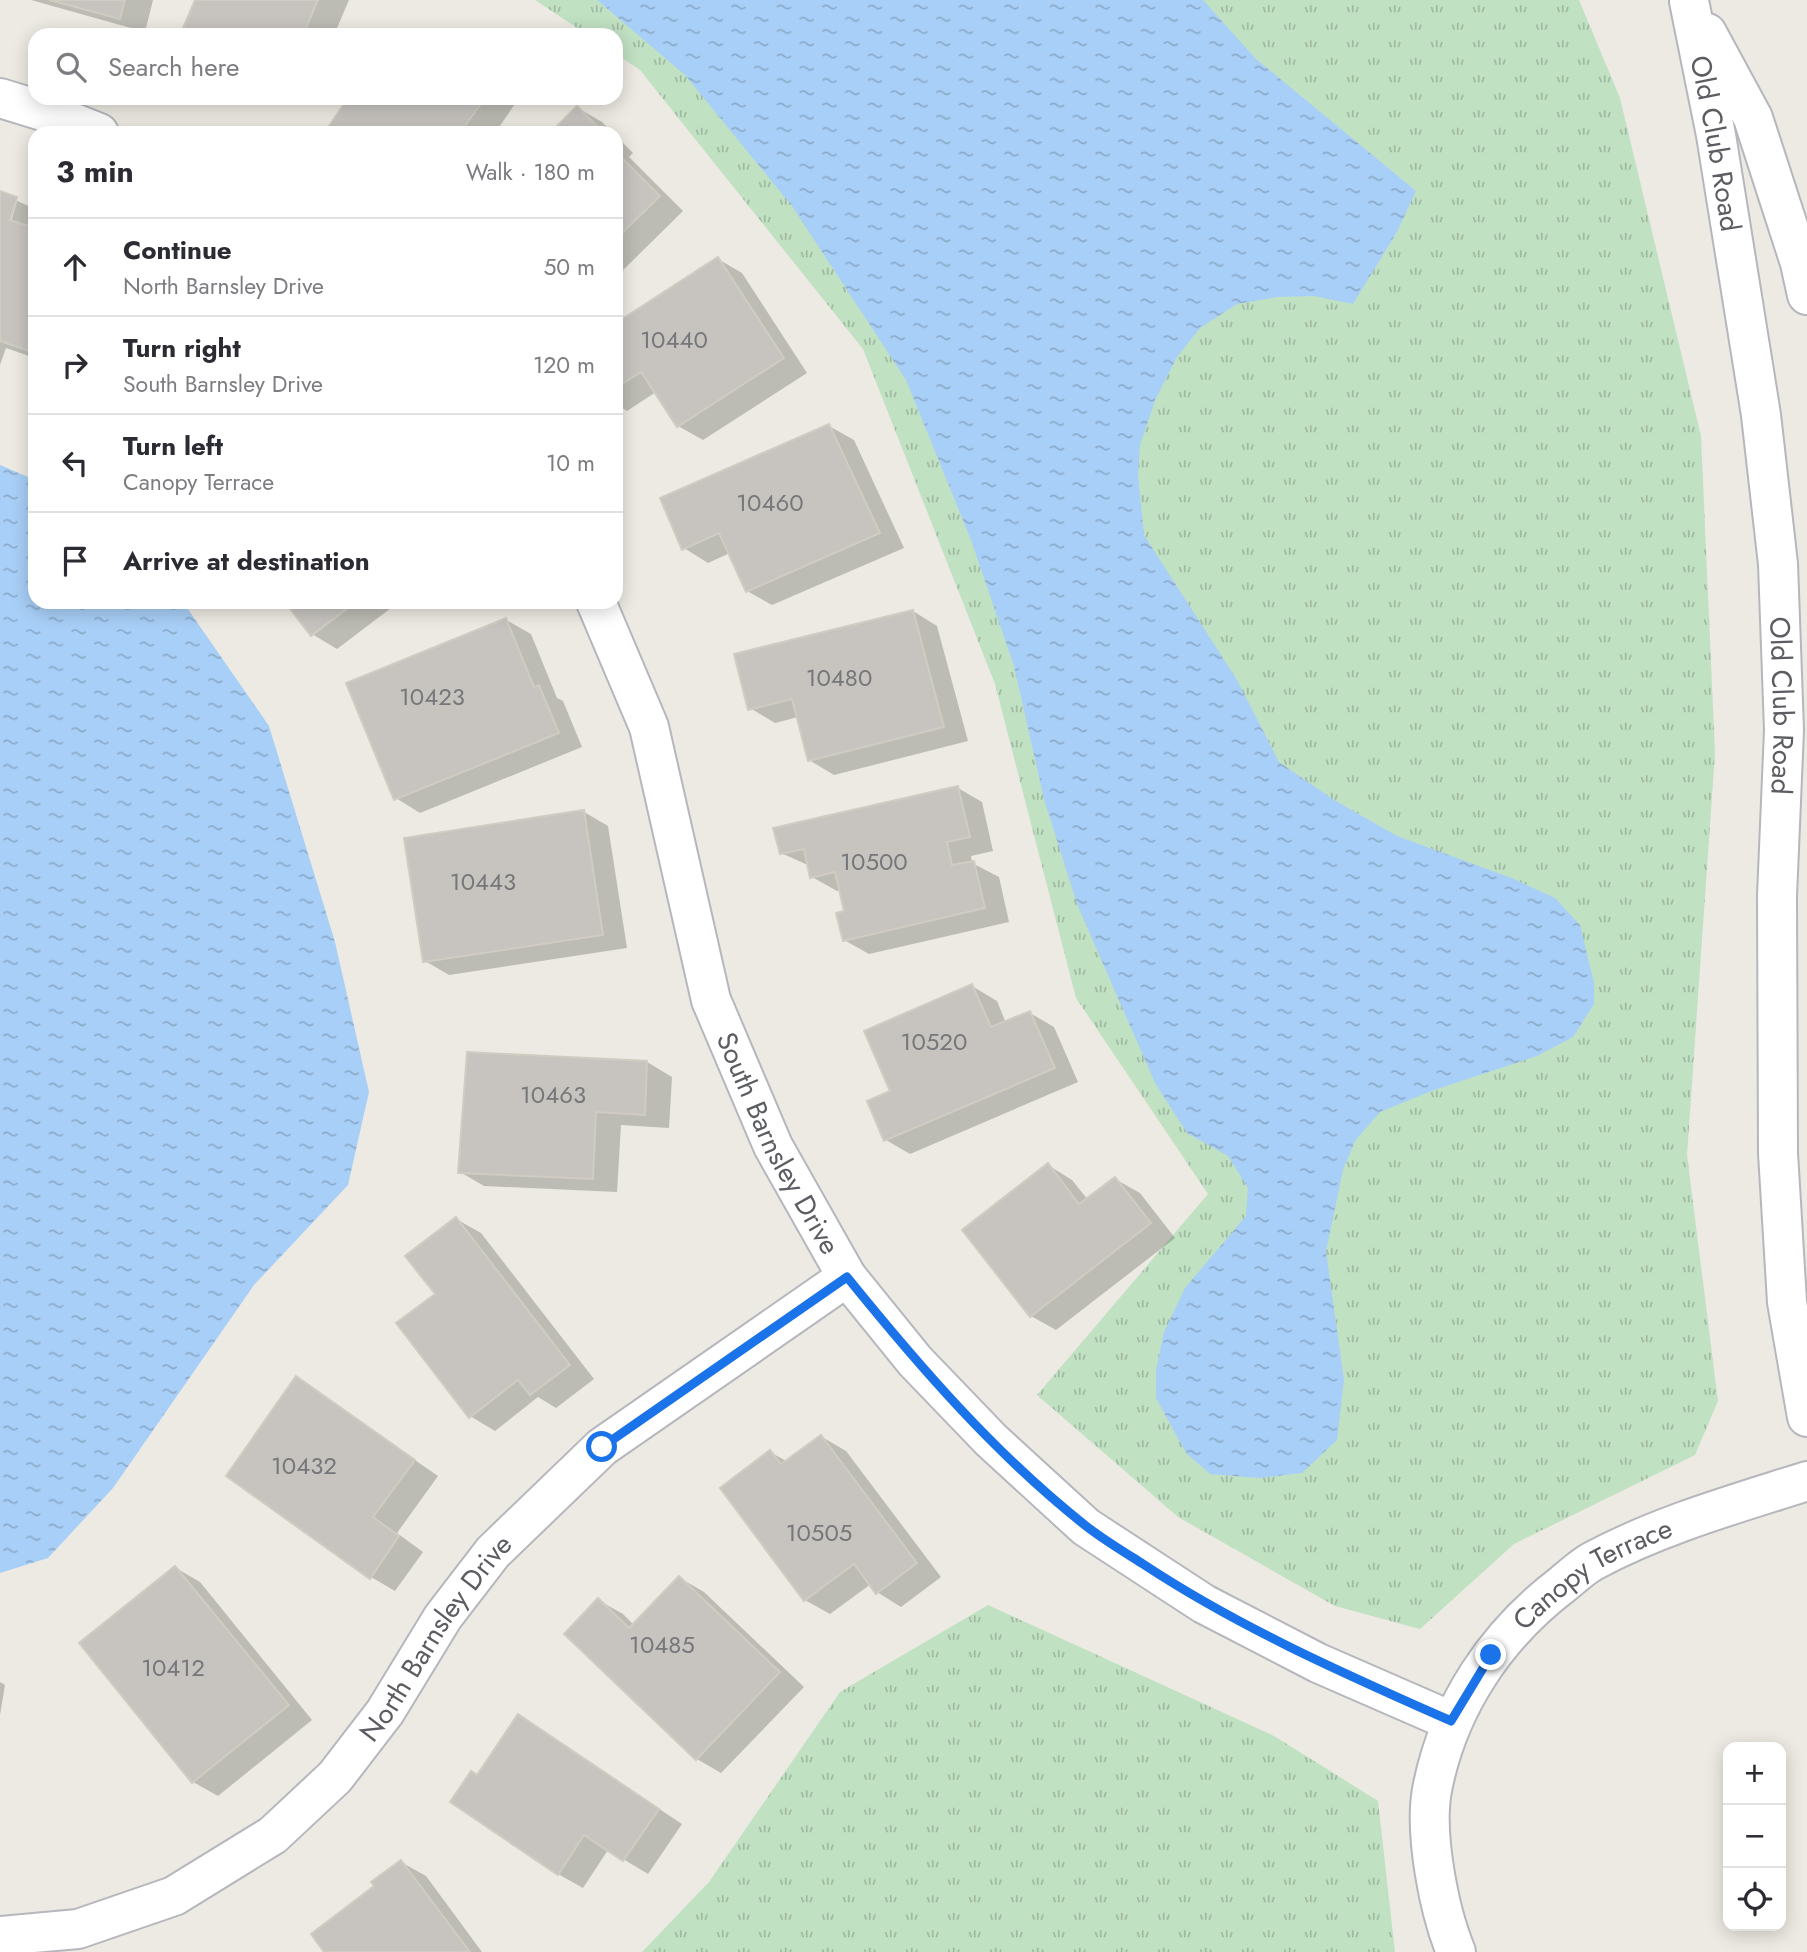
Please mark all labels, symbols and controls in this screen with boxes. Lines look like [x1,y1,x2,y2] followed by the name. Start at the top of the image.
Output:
[28,28,623,105] search box
[52,48,90,86] icon: search
[108,48,240,86] text: Search here
[1679,52,1751,234] street label: Old Club Road
[56,150,134,193] text: 3 min
[466,155,595,189] text: Walk · 180 m
[123,231,232,269] text: Continue
[56,248,94,286] icon: ahead
[543,250,595,284] text: 50 m
[123,269,324,303] text: North Barnsley Drive
[640,322,708,357] house number: 10440
[123,329,241,367] text: Turn right
[56,346,94,384] icon: right
[533,348,595,382] text: 120 m
[123,367,323,401] text: South Barnsley Drive
[123,427,223,465] text: Turn left
[56,444,94,482] icon: left
[546,446,595,480] text: 10 m
[123,465,274,499] text: Canopy Terrace
[736,485,804,520] house number: 10460
[56,542,94,580] icon: arrive
[123,542,370,580] text: Arrive at destination
[1759,616,1804,795] street label: Old Club Road
[806,660,872,695] house number: 10480
[399,679,465,714] house number: 10423
[840,844,908,879] house number: 10500
[450,864,516,899] house number: 10443
[901,1024,967,1059] house number: 10520
[706,1026,850,1262] street label: South Barnsley Drive
[520,1077,586,1112] house number: 10463
[586,1431,617,1462] route start
[271,1448,337,1483] house number: 10432
[1503,1507,1678,1639] street label: Canopy Terrace
[786,1515,852,1550] house number: 10505
[349,1524,521,1750] street label: North Barnsley Drive
[629,1627,695,1662] house number: 10485
[1475,1639,1506,1670] route end
[141,1650,205,1685] house number: 10412
[1723,1742,1786,1931] map controls
[1723,1742,1786,1805] button: +
[1723,1805,1786,1868] button: −
[1723,1868,1786,1931] button: locate

